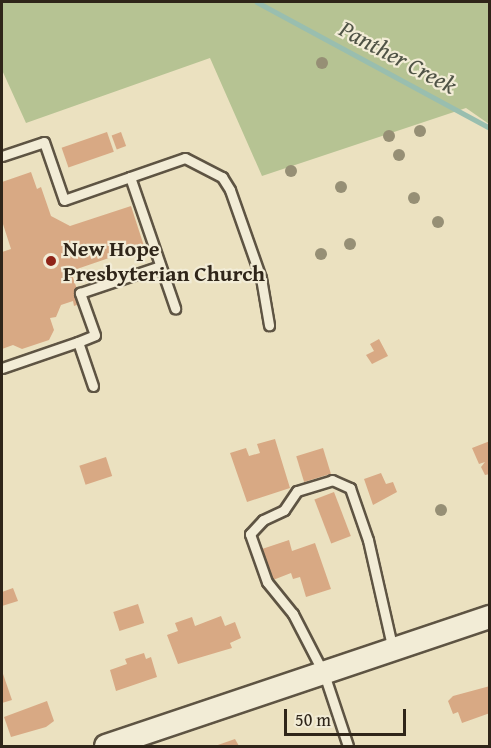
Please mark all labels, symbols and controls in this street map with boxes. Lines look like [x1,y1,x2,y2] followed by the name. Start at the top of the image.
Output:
[335,14,461,100] water label: Panther Creek
[63,235,265,286] place label: New Hope Presbyterian Church
[44,254,58,268] marker: New Hope Presbyterian Church
[287,697,408,735] scale bar
[295,706,331,733] text: 50 m

